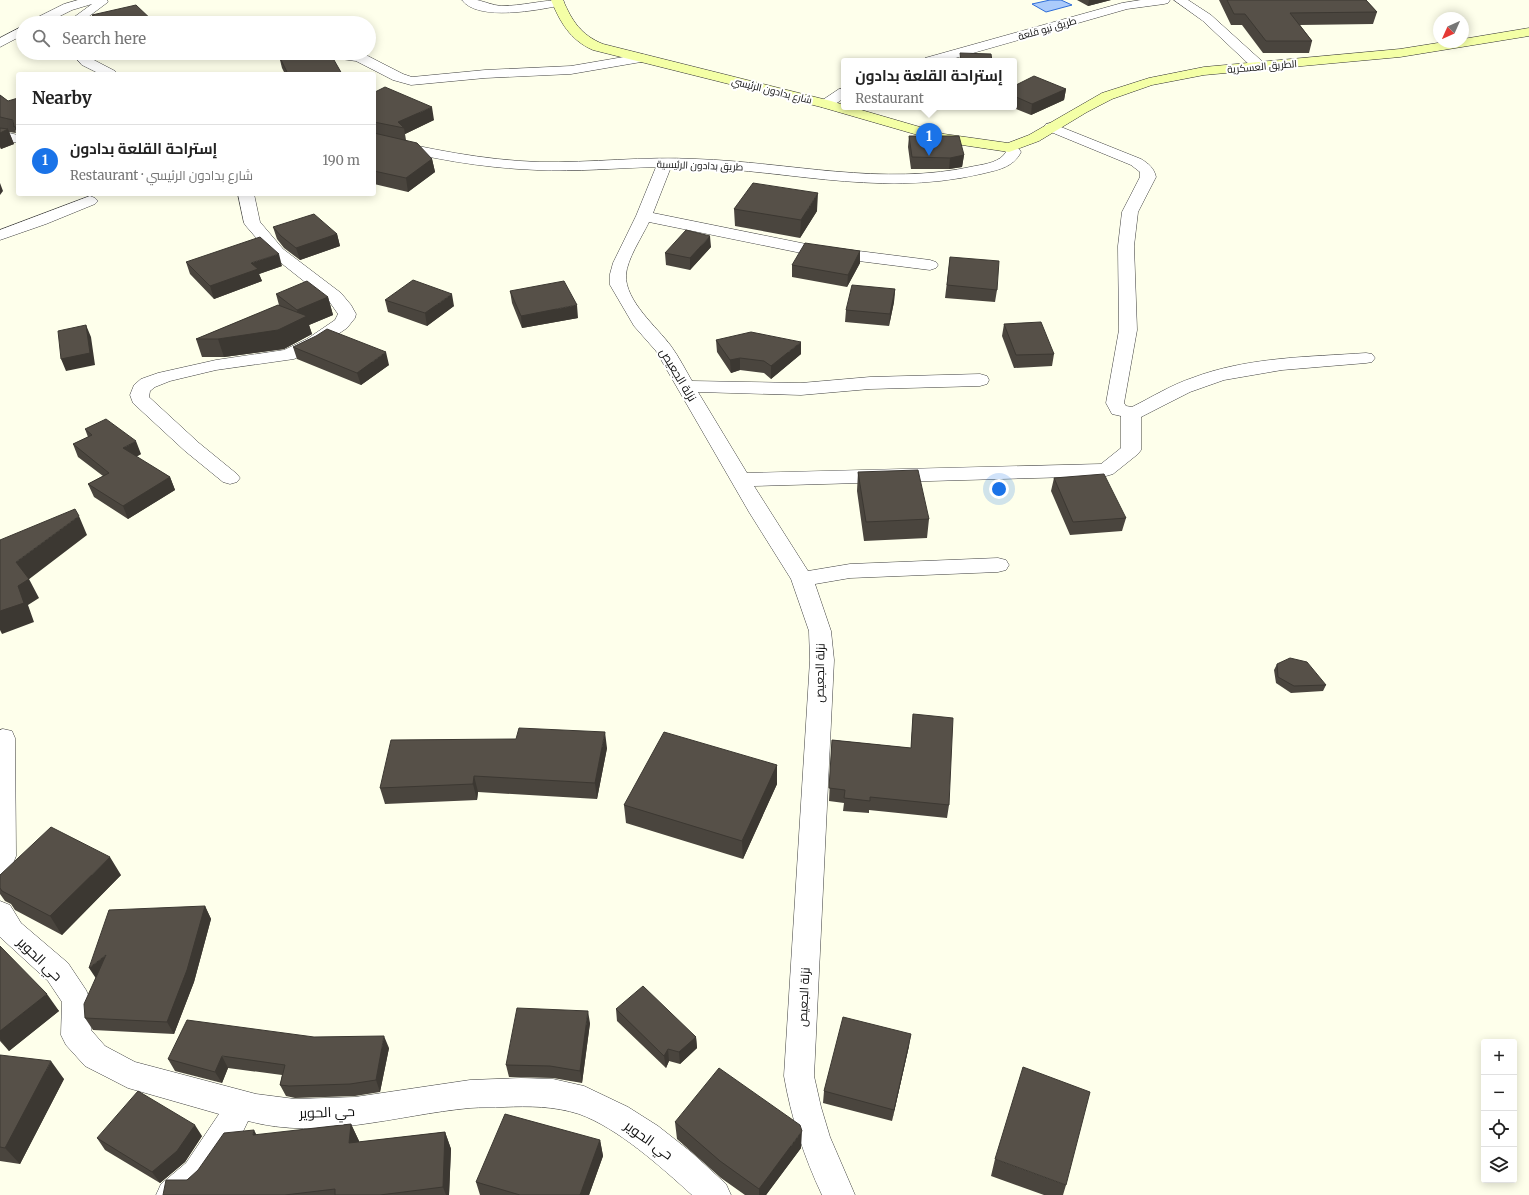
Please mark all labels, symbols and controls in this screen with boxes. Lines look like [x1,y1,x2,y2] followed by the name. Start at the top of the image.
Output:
[1433,12,1469,48] north arrow
[1016,14,1078,43] street label: طريق نيو قلعة
[16,16,376,60] search box
[30,27,52,49] icon: search
[62,29,146,48] text: Search here
[1227,57,1297,76] street label: الطريق العسكرية
[841,58,1017,110] popup
[855,66,1003,85] text: إستراحة القلعة بدادون
[730,74,813,108] street label: شارع بدادون الرئيسي
[32,87,92,109] text: Nearby
[855,90,924,107] text: Restaurant
[916,123,942,156] pin: 1
[70,139,217,158] text: إستراحة القلعة بدادون
[42,152,48,169] text: 1
[323,152,360,169] text: 190 m
[656,157,743,174] street label: طريق بدادون الرئيسية
[70,167,253,184] text: Restaurant · شارع بدادون الرئيسي
[657,345,700,404] street label: نزلة الجعيص
[989,479,1009,499] your location
[811,643,828,703] street label: نزلة الجعيص
[11,933,66,987] street label: حي الحوير
[794,967,813,1027] street label: نزلة الجعيص
[1481,1039,1517,1183] map controls
[1481,1039,1517,1075] button: +
[1481,1075,1517,1111] button: −
[298,1102,355,1125] street label: حي الحوير
[1481,1111,1517,1147] button: locate
[619,1116,677,1166] street label: حي الحوير
[1481,1147,1517,1183] button: layers

